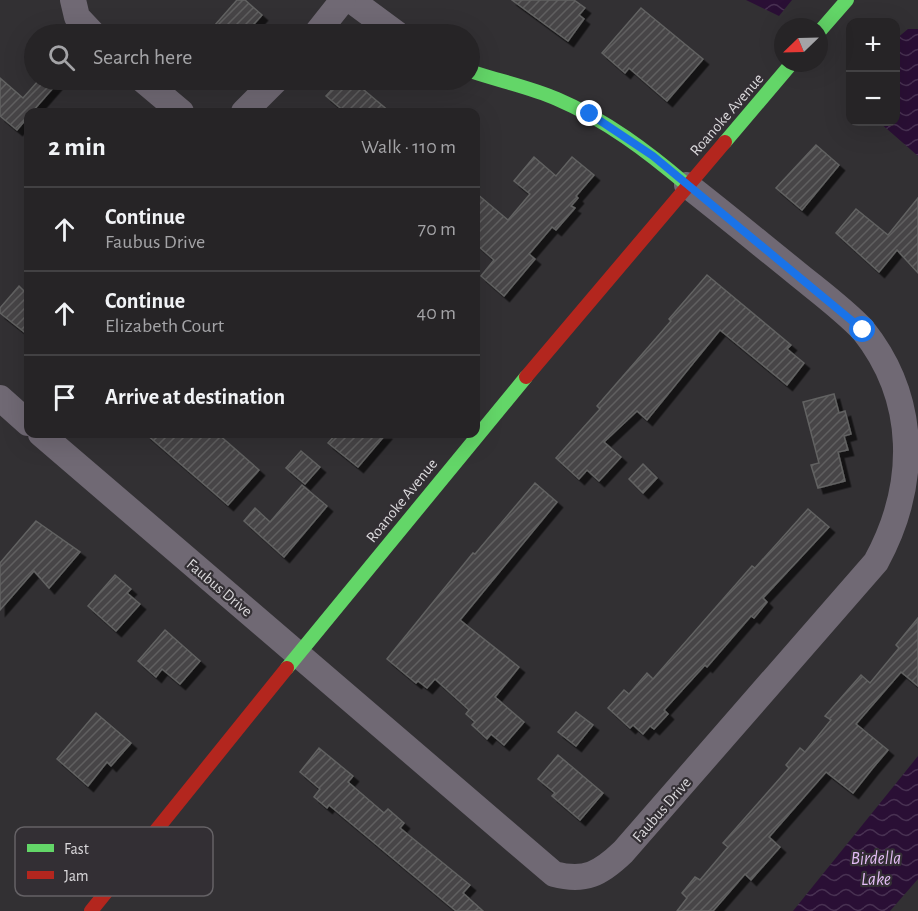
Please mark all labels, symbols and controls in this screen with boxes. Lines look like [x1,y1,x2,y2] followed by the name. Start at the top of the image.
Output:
[774,18,828,72] north arrow
[846,18,900,126] map controls
[846,18,900,72] button: +
[24,24,480,90] search box
[45,41,78,74] icon: search
[93,46,192,68] text: Search here
[687,70,767,159] street label: Roanoke Avenue
[846,72,900,126] button: −
[576,100,602,126] route end
[48,134,106,160] text: 2 min
[361,137,456,157] text: Walk · 110 m
[105,206,185,228] text: Continue
[48,213,81,246] icon: ahead
[418,219,456,239] text: 70 m
[105,232,205,252] text: Faubus Drive
[105,290,185,312] text: Continue
[48,297,81,330] icon: ahead
[417,303,456,323] text: 40 m
[105,316,224,336] text: Elizabeth Court
[849,316,875,342] route start
[48,381,81,414] icon: arrive
[105,386,285,408] text: Arrive at destination
[363,455,440,546] street label: Roanoke Avenue
[183,556,255,620] street label: Faubus Drive
[629,774,694,845] street label: Faubus Drive
[15,827,213,896] legend
[64,841,89,857] text: Fast
[851,850,901,889] water label: Birdella Lake
[64,868,89,884] text: Jam

